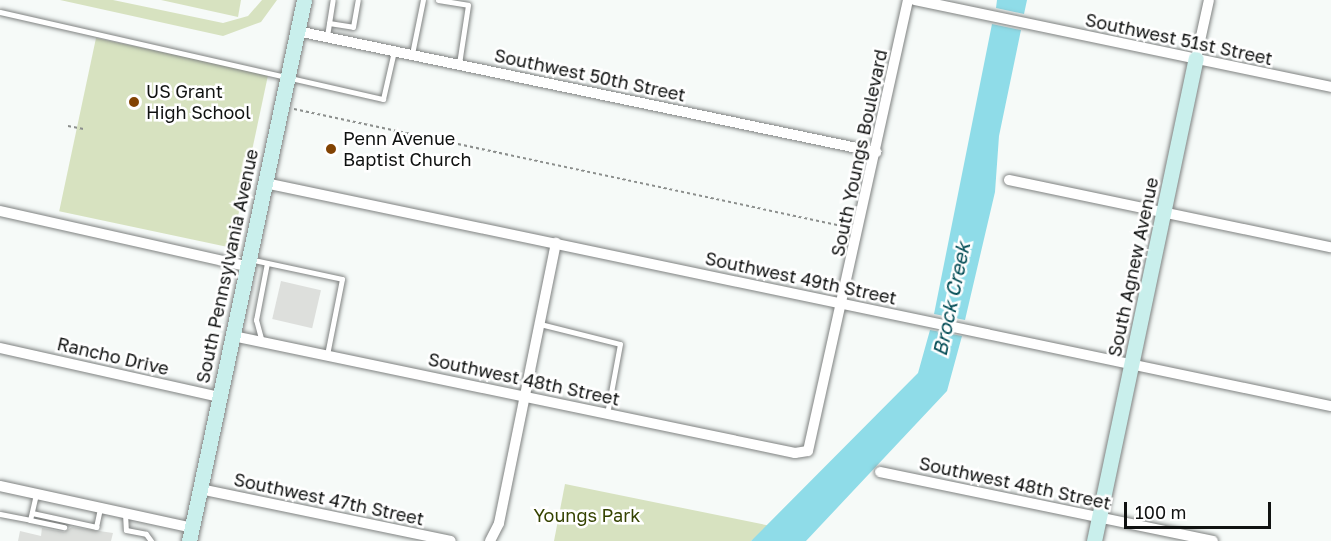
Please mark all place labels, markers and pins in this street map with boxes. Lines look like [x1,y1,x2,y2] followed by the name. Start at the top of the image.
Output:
[146,81,251,124] place label: US Grant High School
[127,95,141,109] marker: US Grant High School
[343,128,471,170] place label: Penn Avenue Baptist Church
[324,142,338,156] marker: Penn Avenue Baptist Church

